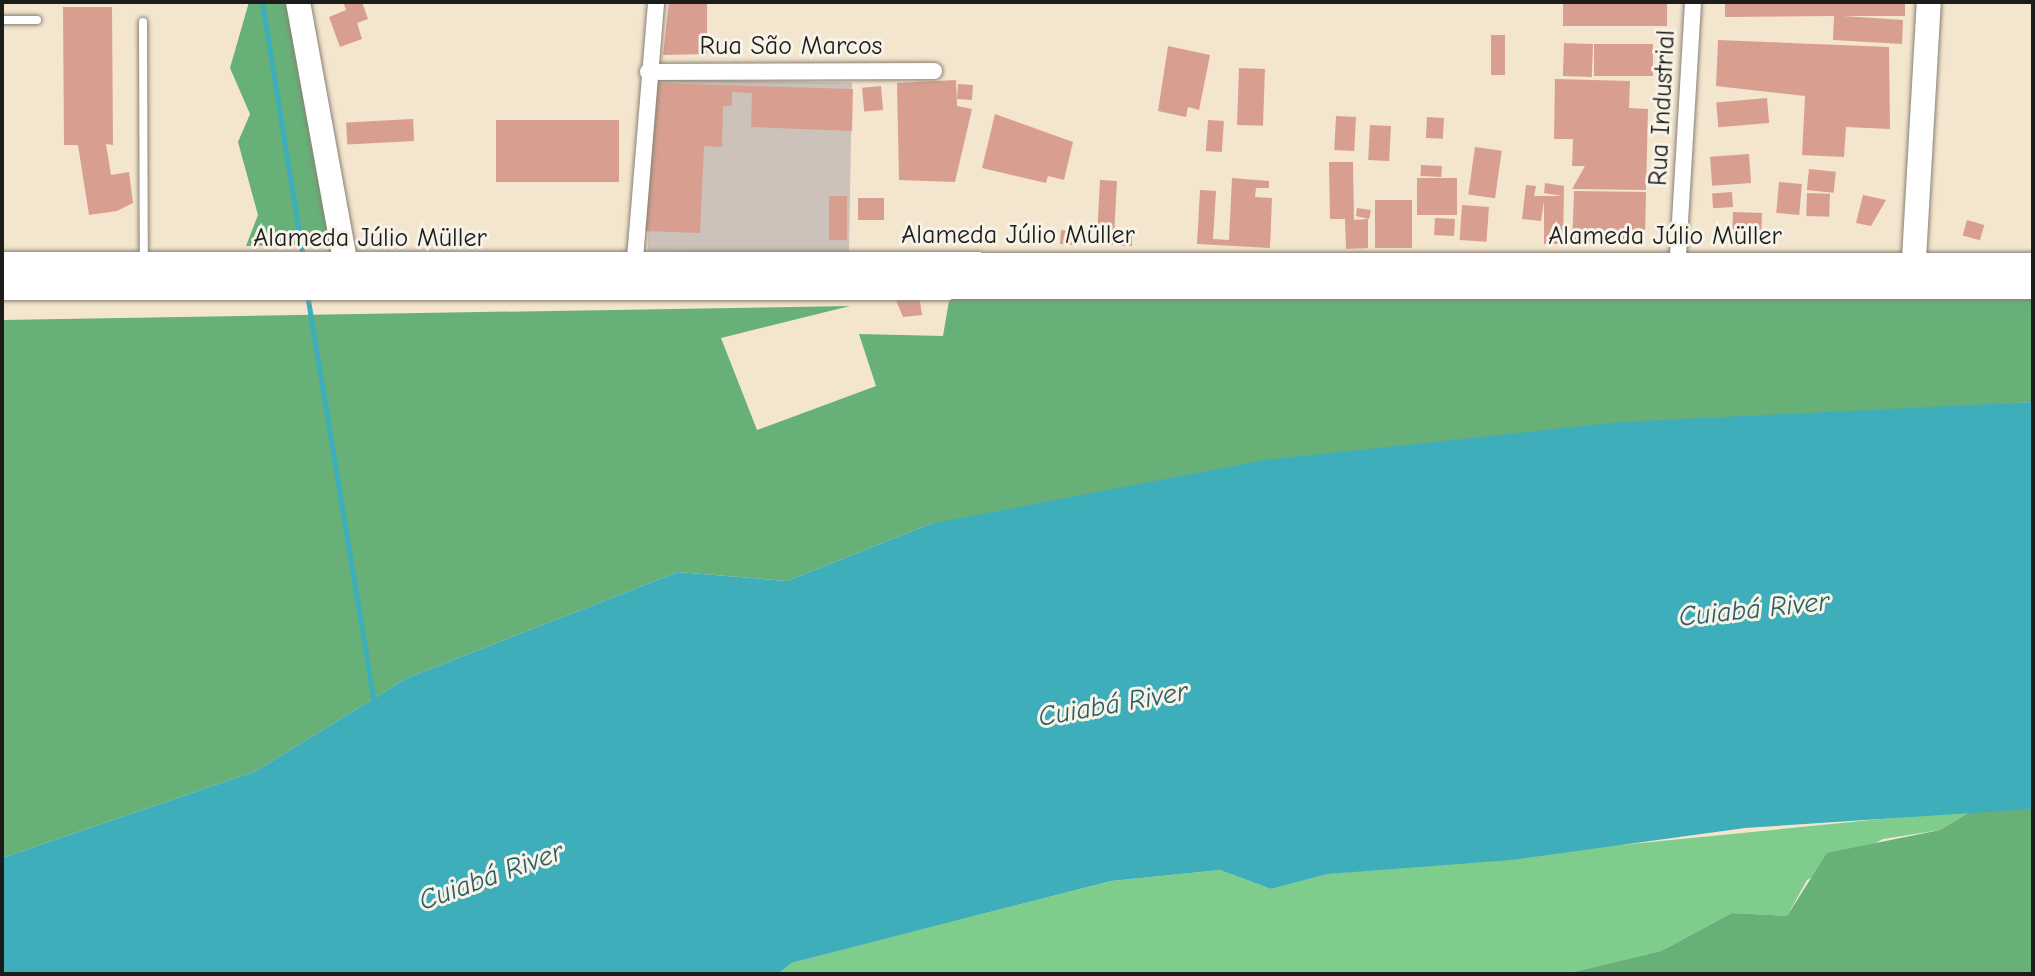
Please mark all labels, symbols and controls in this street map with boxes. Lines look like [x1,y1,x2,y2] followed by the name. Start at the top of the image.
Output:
[1643,29,1683,187] street label: Rua Industrial
[700,31,882,63] street label: Rua São Marcos
[901,220,1135,252] street label: Alameda Júlio Müller
[1548,221,1782,253] street label: Alameda Júlio Müller
[253,223,487,255] street label: Alameda Júlio Müller
[1677,584,1831,634] water label: Cuiabá River
[1036,674,1190,734] water label: Cuiabá River
[414,834,568,918] water label: Cuiabá River

